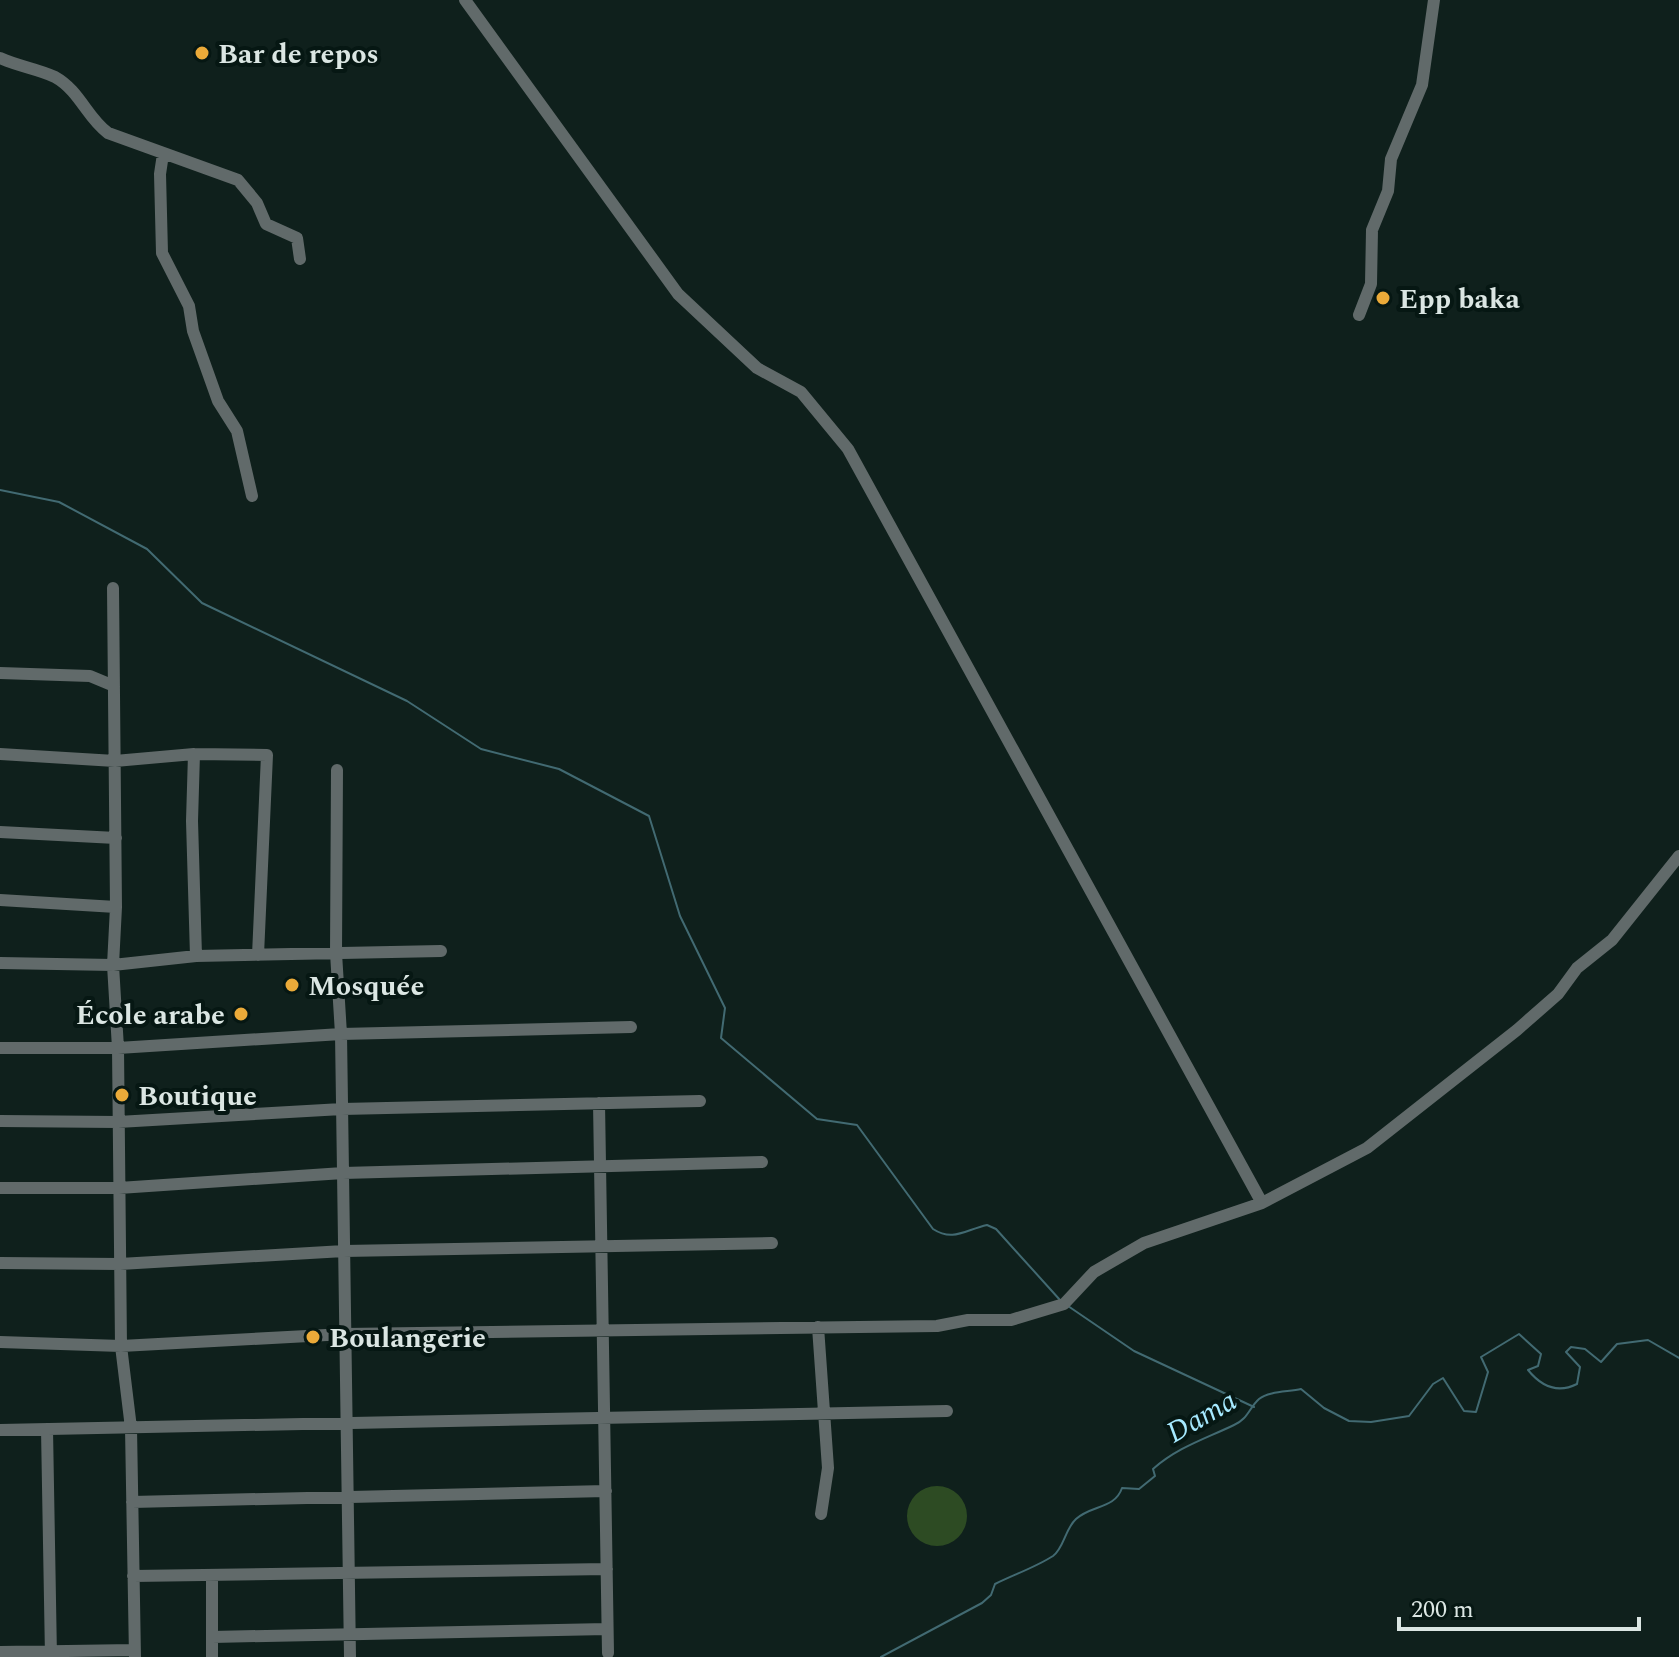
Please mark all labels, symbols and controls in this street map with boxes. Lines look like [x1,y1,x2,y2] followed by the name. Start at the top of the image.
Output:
[218,33,379,76] place label: Bar de repos
[193,44,211,62] marker: Bar de repos
[1399,278,1520,321] place label: Epp baka
[1374,289,1392,307] marker: Epp baka
[308,965,424,1008] place label: Mosquée
[283,976,301,994] marker: Mosquée
[76,994,225,1037] place label: École arabe
[232,1005,250,1023] marker: École arabe
[138,1075,257,1118] place label: Boutique
[113,1086,131,1104] marker: Boutique
[329,1317,486,1360] place label: Boulangerie
[304,1328,322,1346] marker: Boulangerie
[1157,1378,1246,1456] water label: Dama
[1399,1581,1639,1631] scale bar
[1411,1592,1474,1628] text: 200 m

